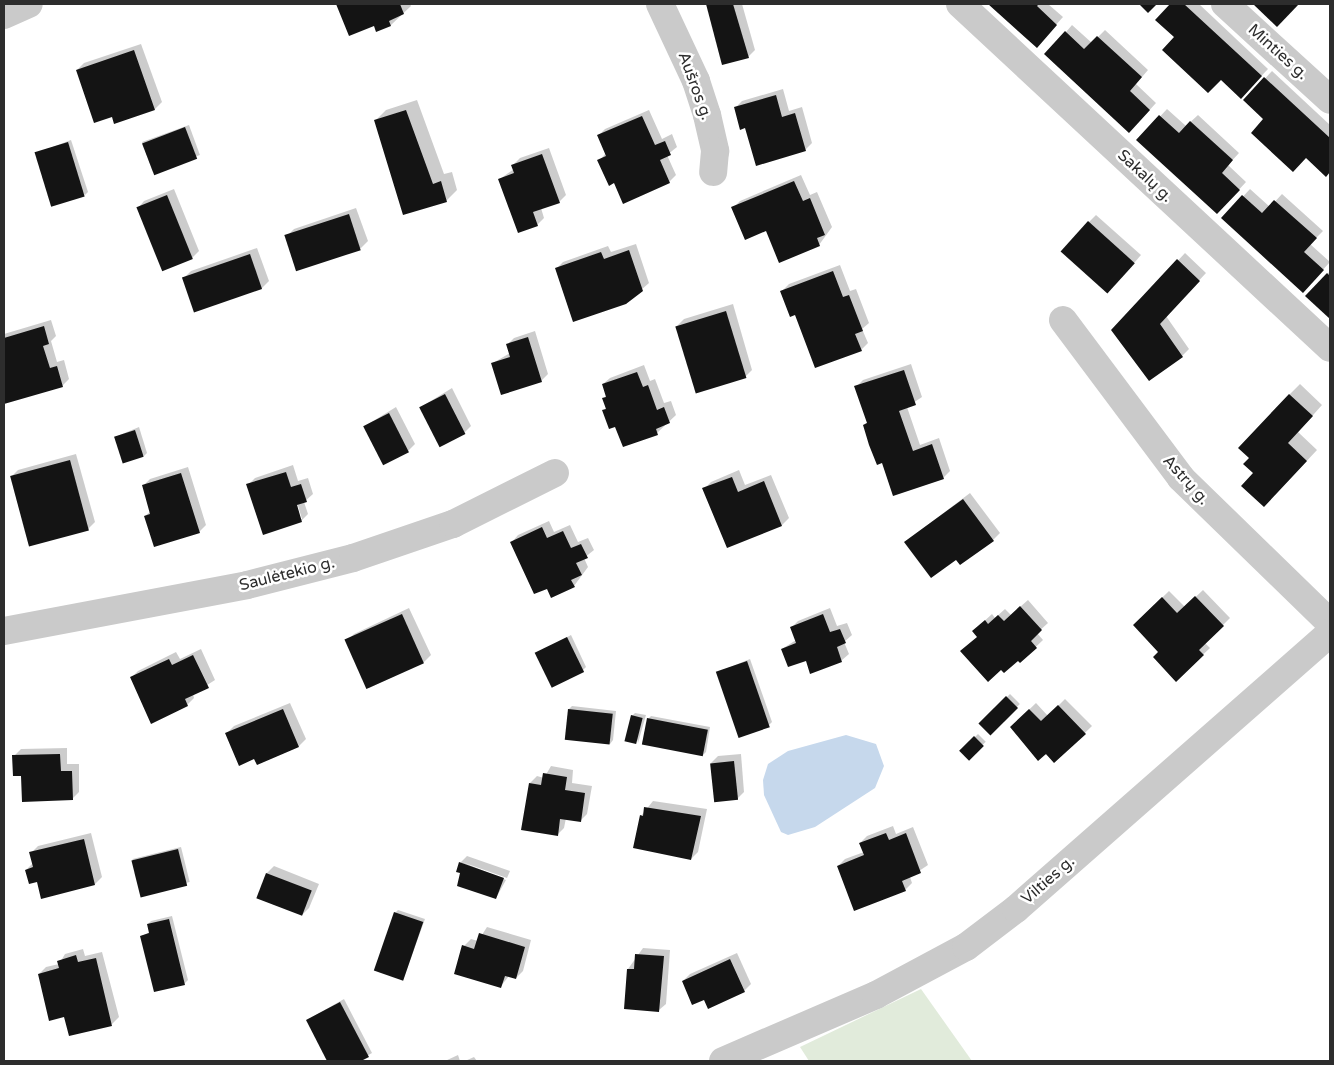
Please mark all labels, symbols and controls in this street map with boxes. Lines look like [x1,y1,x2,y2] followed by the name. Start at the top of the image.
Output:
[1244,20,1312,84] street label: Minties g.
[674,49,716,123] street label: Aušros g.
[1113,146,1177,206] street label: Sakalų g.
[1159,451,1213,509] street label: Astrų g.
[237,553,337,595] street label: Saulėtekio g.
[1017,852,1079,908] street label: Vilties g.

